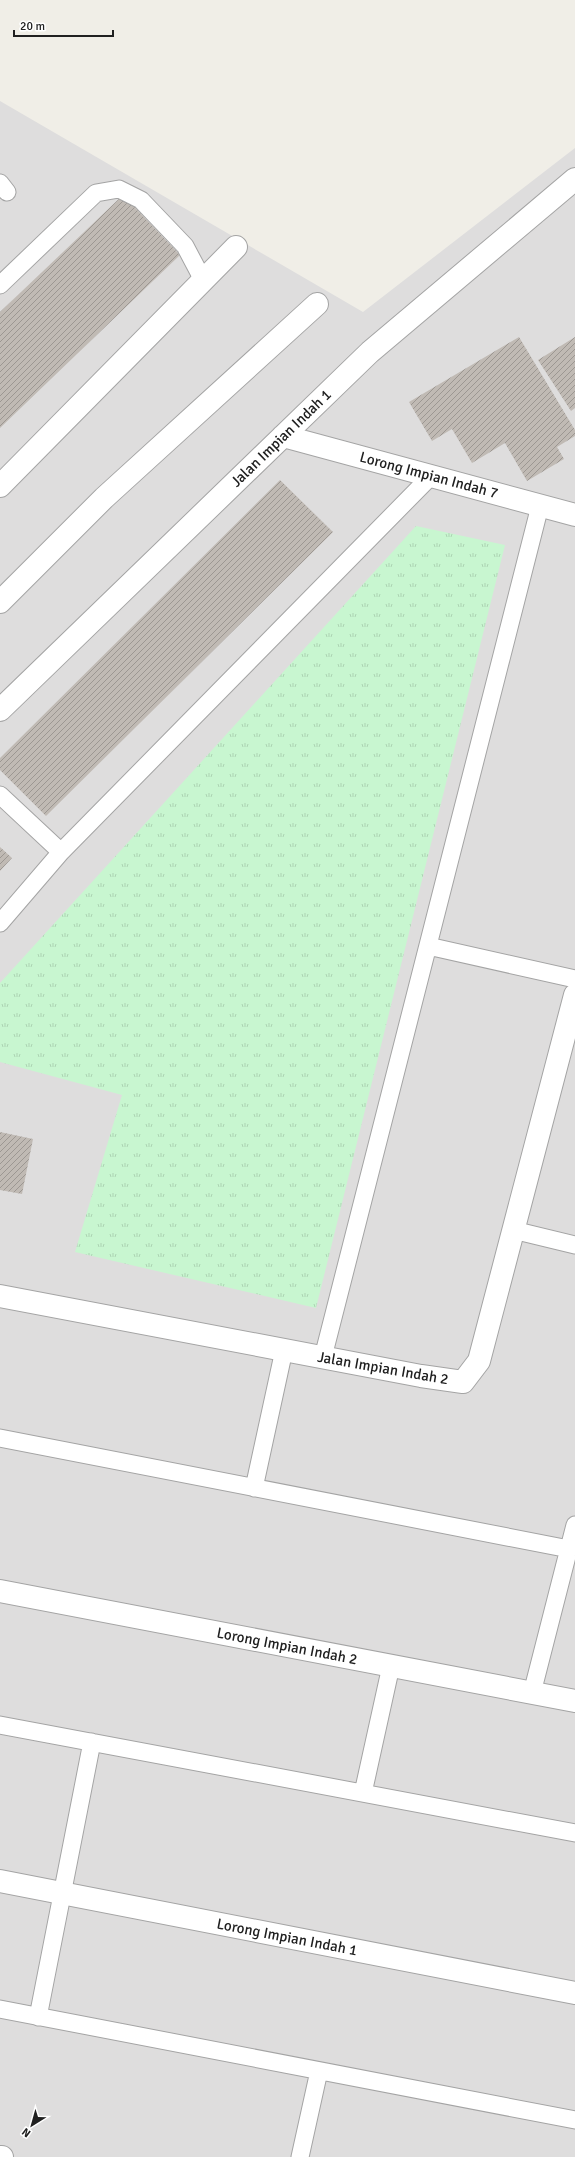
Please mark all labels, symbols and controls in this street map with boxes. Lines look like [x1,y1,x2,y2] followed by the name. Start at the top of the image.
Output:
[14,12,113,38] scale bar
[20,19,45,34] text: 20 m
[227,385,335,491] street label: Jalan Impian Indah 1
[358,448,500,502] street label: Lorong Impian Indah 7
[316,1348,450,1388] street label: Jalan Impian Indah 2
[215,1624,359,1668] street label: Lorong Impian Indah 2
[215,1915,359,1959] street label: Lorong Impian Indah 1
[12,2105,52,2145] north arrow
[19,2125,33,2140] text: N

